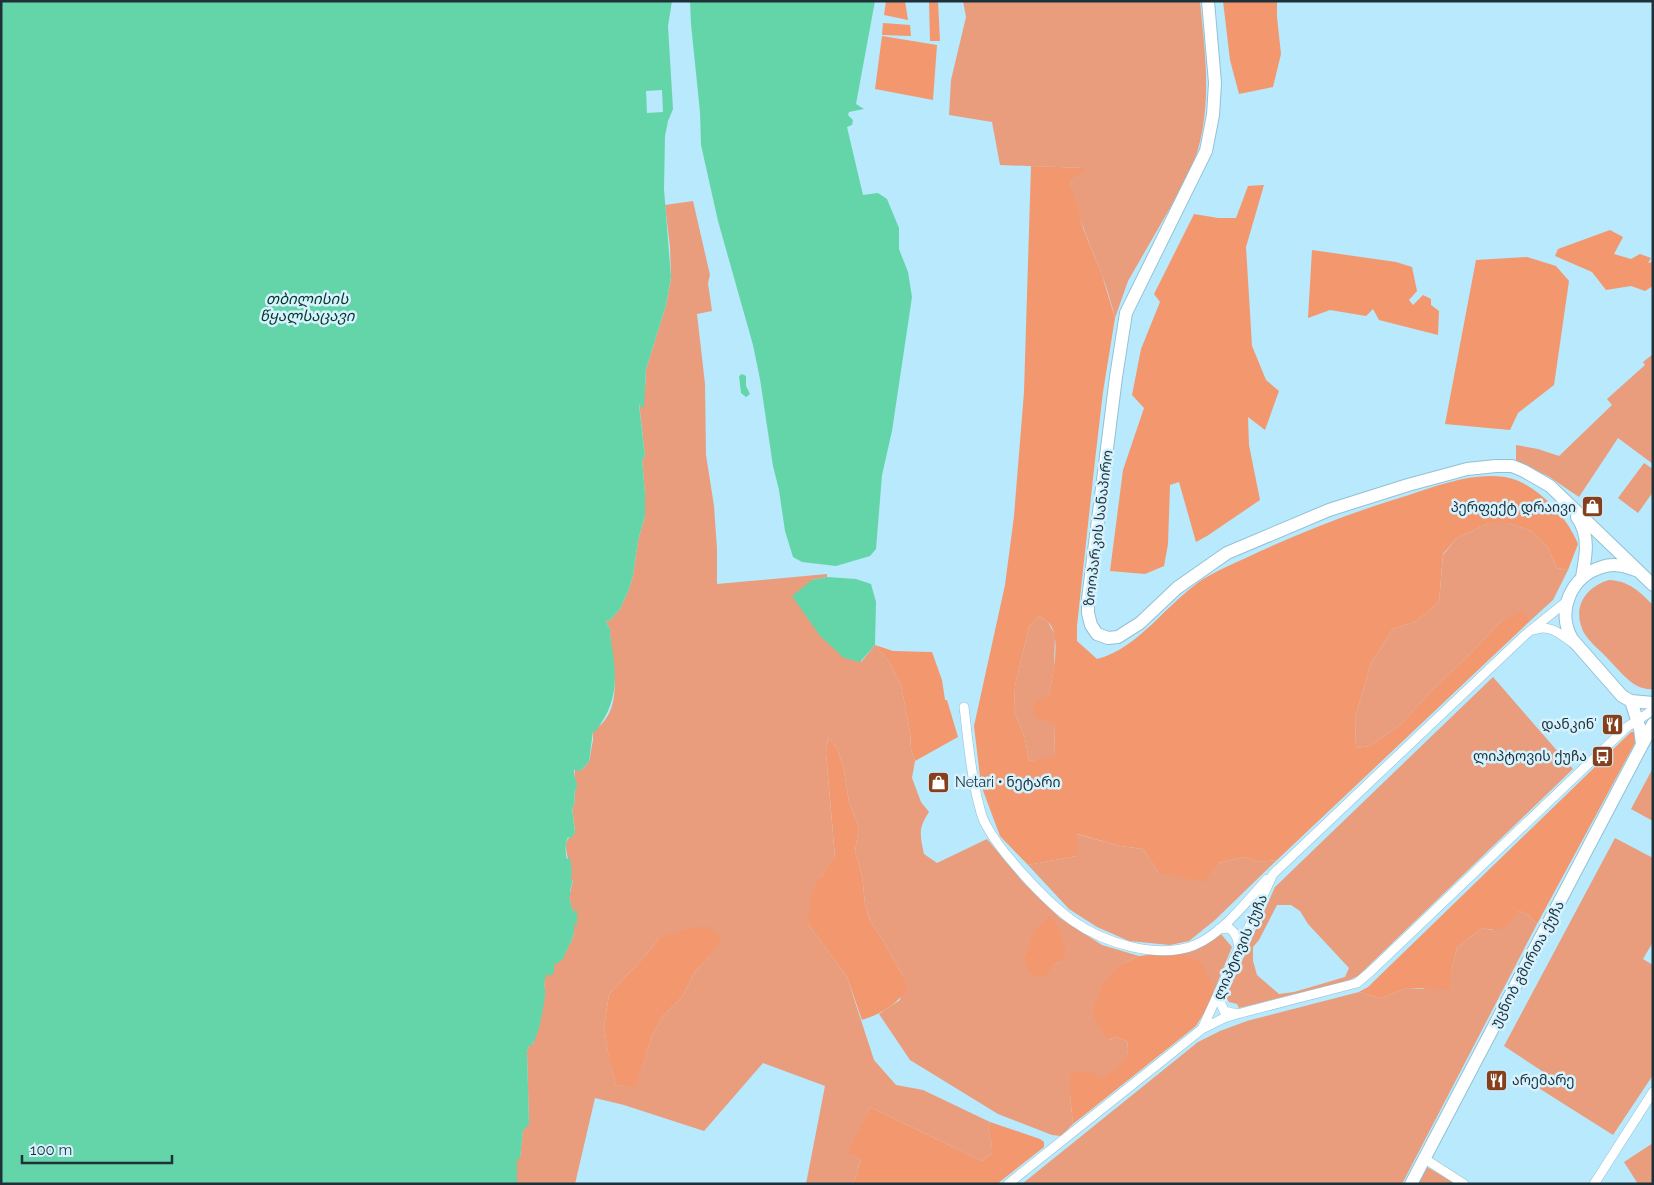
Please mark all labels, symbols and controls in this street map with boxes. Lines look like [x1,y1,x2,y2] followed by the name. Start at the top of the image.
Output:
[260,290,356,325] water label: თბილისის წყალსაცავი
[1080,449,1117,607] street label: ზოოპარკის სანაპირო
[1580,495,1604,519] shop icon: პერფექტ დრაივი
[1451,499,1576,516] place label: პერფექტ დრაივი
[1601,712,1625,736] restaurant icon: დანკინ'
[1541,716,1597,733] place label: დანკინ'
[1591,744,1615,768] bus stop icon: ლიპტოვის ქუჩა
[1473,748,1587,765] place label: ლიპტოვის ქუჩა
[927,770,951,794] shop icon: Netari • ნეტარი
[955,774,1060,791] place label: Netari • ნეტარი
[1210,892,1271,1003] street label: ლიპტოვის ქუჩა
[1487,898,1568,1031] street label: უცნობ გმირთა ქუჩა
[1484,1068,1508,1092] restaurant icon: არემარე
[1512,1072,1574,1089] place label: არემარე
[22,1132,172,1164] scale bar
[30,1141,72,1159] text: 100 m

